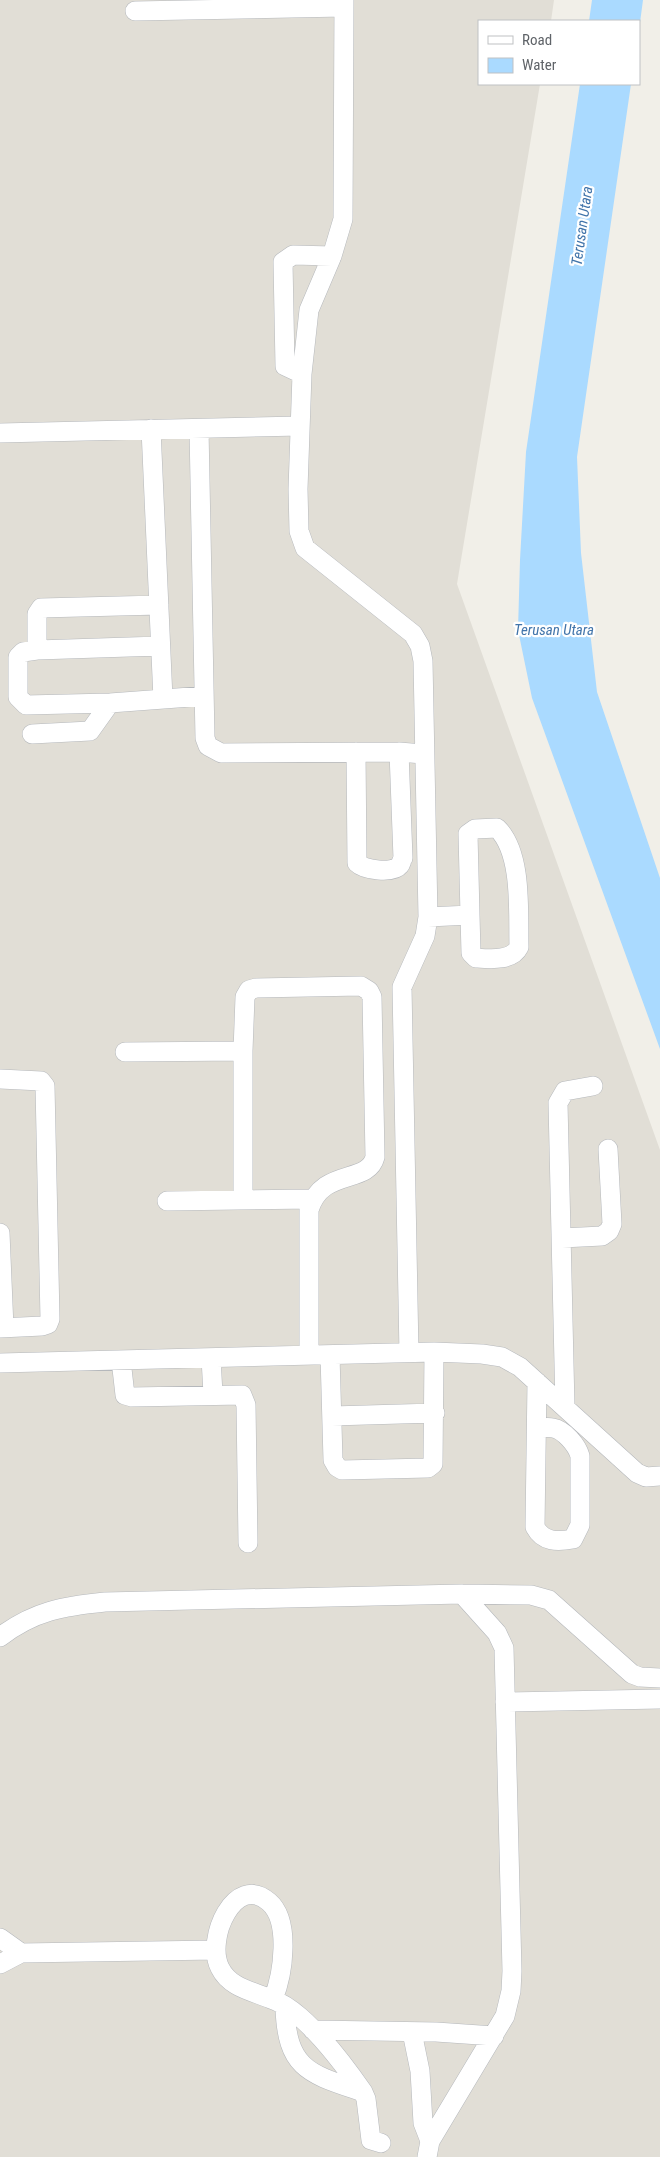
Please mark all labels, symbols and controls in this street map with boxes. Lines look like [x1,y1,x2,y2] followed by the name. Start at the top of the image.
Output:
[478,20,640,85] legend
[522,31,552,49] text: Road
[522,56,557,74] text: Water
[568,185,596,267] water label: Terusan Utara
[514,621,594,639] water label: Terusan Utara

